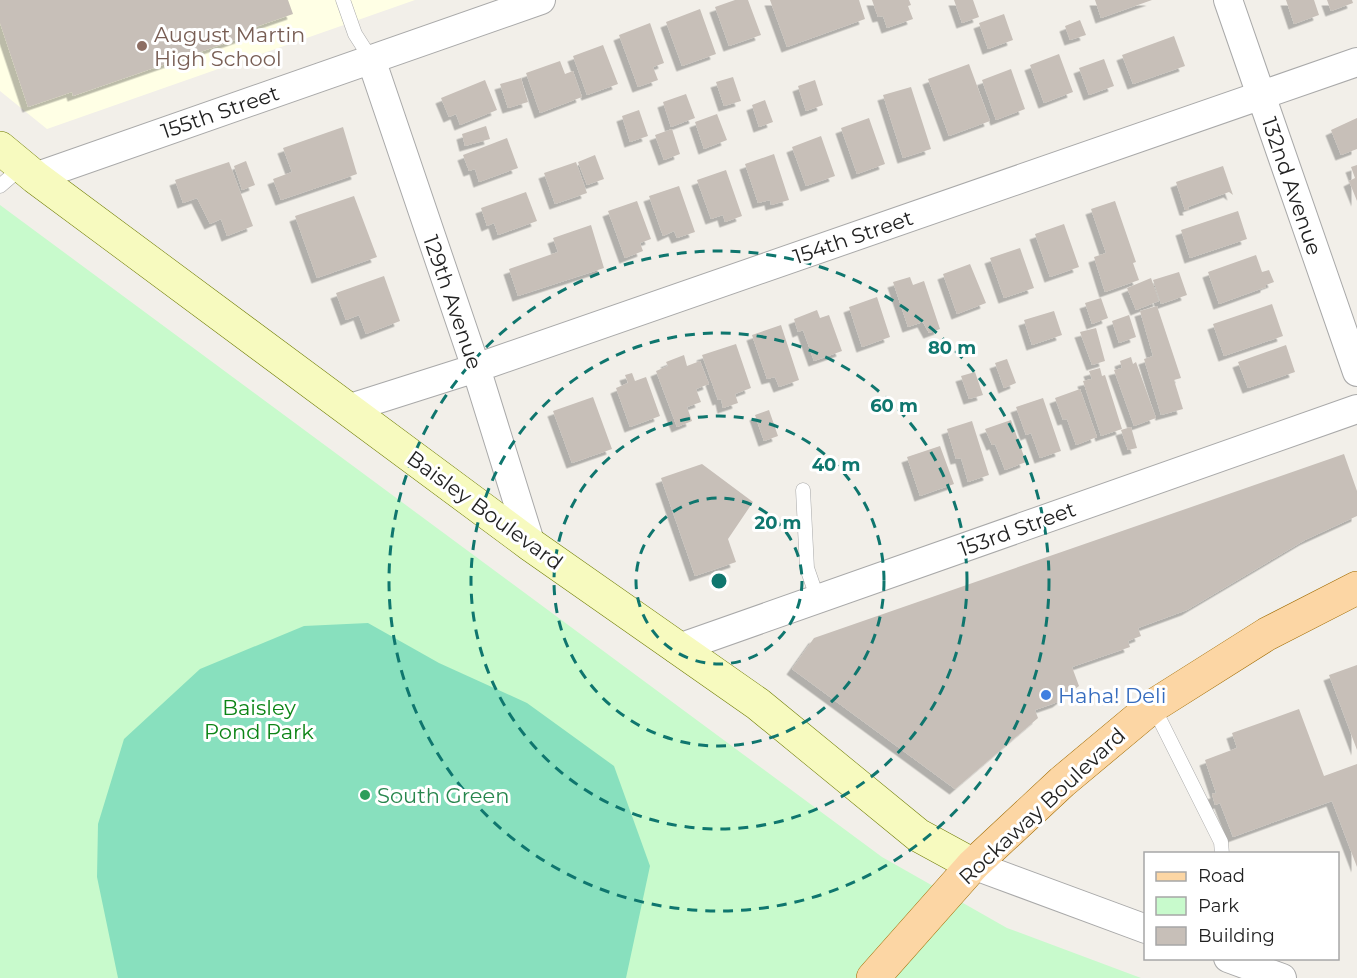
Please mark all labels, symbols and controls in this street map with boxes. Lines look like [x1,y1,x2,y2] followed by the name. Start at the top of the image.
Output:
[154,22,305,71] place label: August Martin High School
[135,39,149,53] marker: August Martin High School
[158,80,282,144] street label: 155th Street
[1257,114,1327,258] street label: 132nd Avenue
[790,205,916,269] street label: 154th Street
[418,232,488,372] street label: 129th Avenue
[928,337,976,359] text: 80 m
[870,395,918,417] text: 60 m
[402,445,568,575] street label: Baisley Boulevard
[812,454,860,476] text: 40 m
[955,496,1079,562] street label: 153rd Street
[755,512,801,534] text: 20 m
[709,571,729,591] centre of rings
[1058,683,1166,708] place label: Haha! Deli
[1039,688,1053,702] marker: Haha! Deli
[204,695,314,744] park label: Baisley Pond Park
[954,722,1130,890] street label: Rockaway Boulevard
[377,783,509,808] place label: South Green
[358,788,372,802] marker: South Green
[1144,852,1339,960] legend
[1198,865,1245,887] text: Road
[1198,895,1239,917] text: Park
[1198,925,1275,947] text: Building

